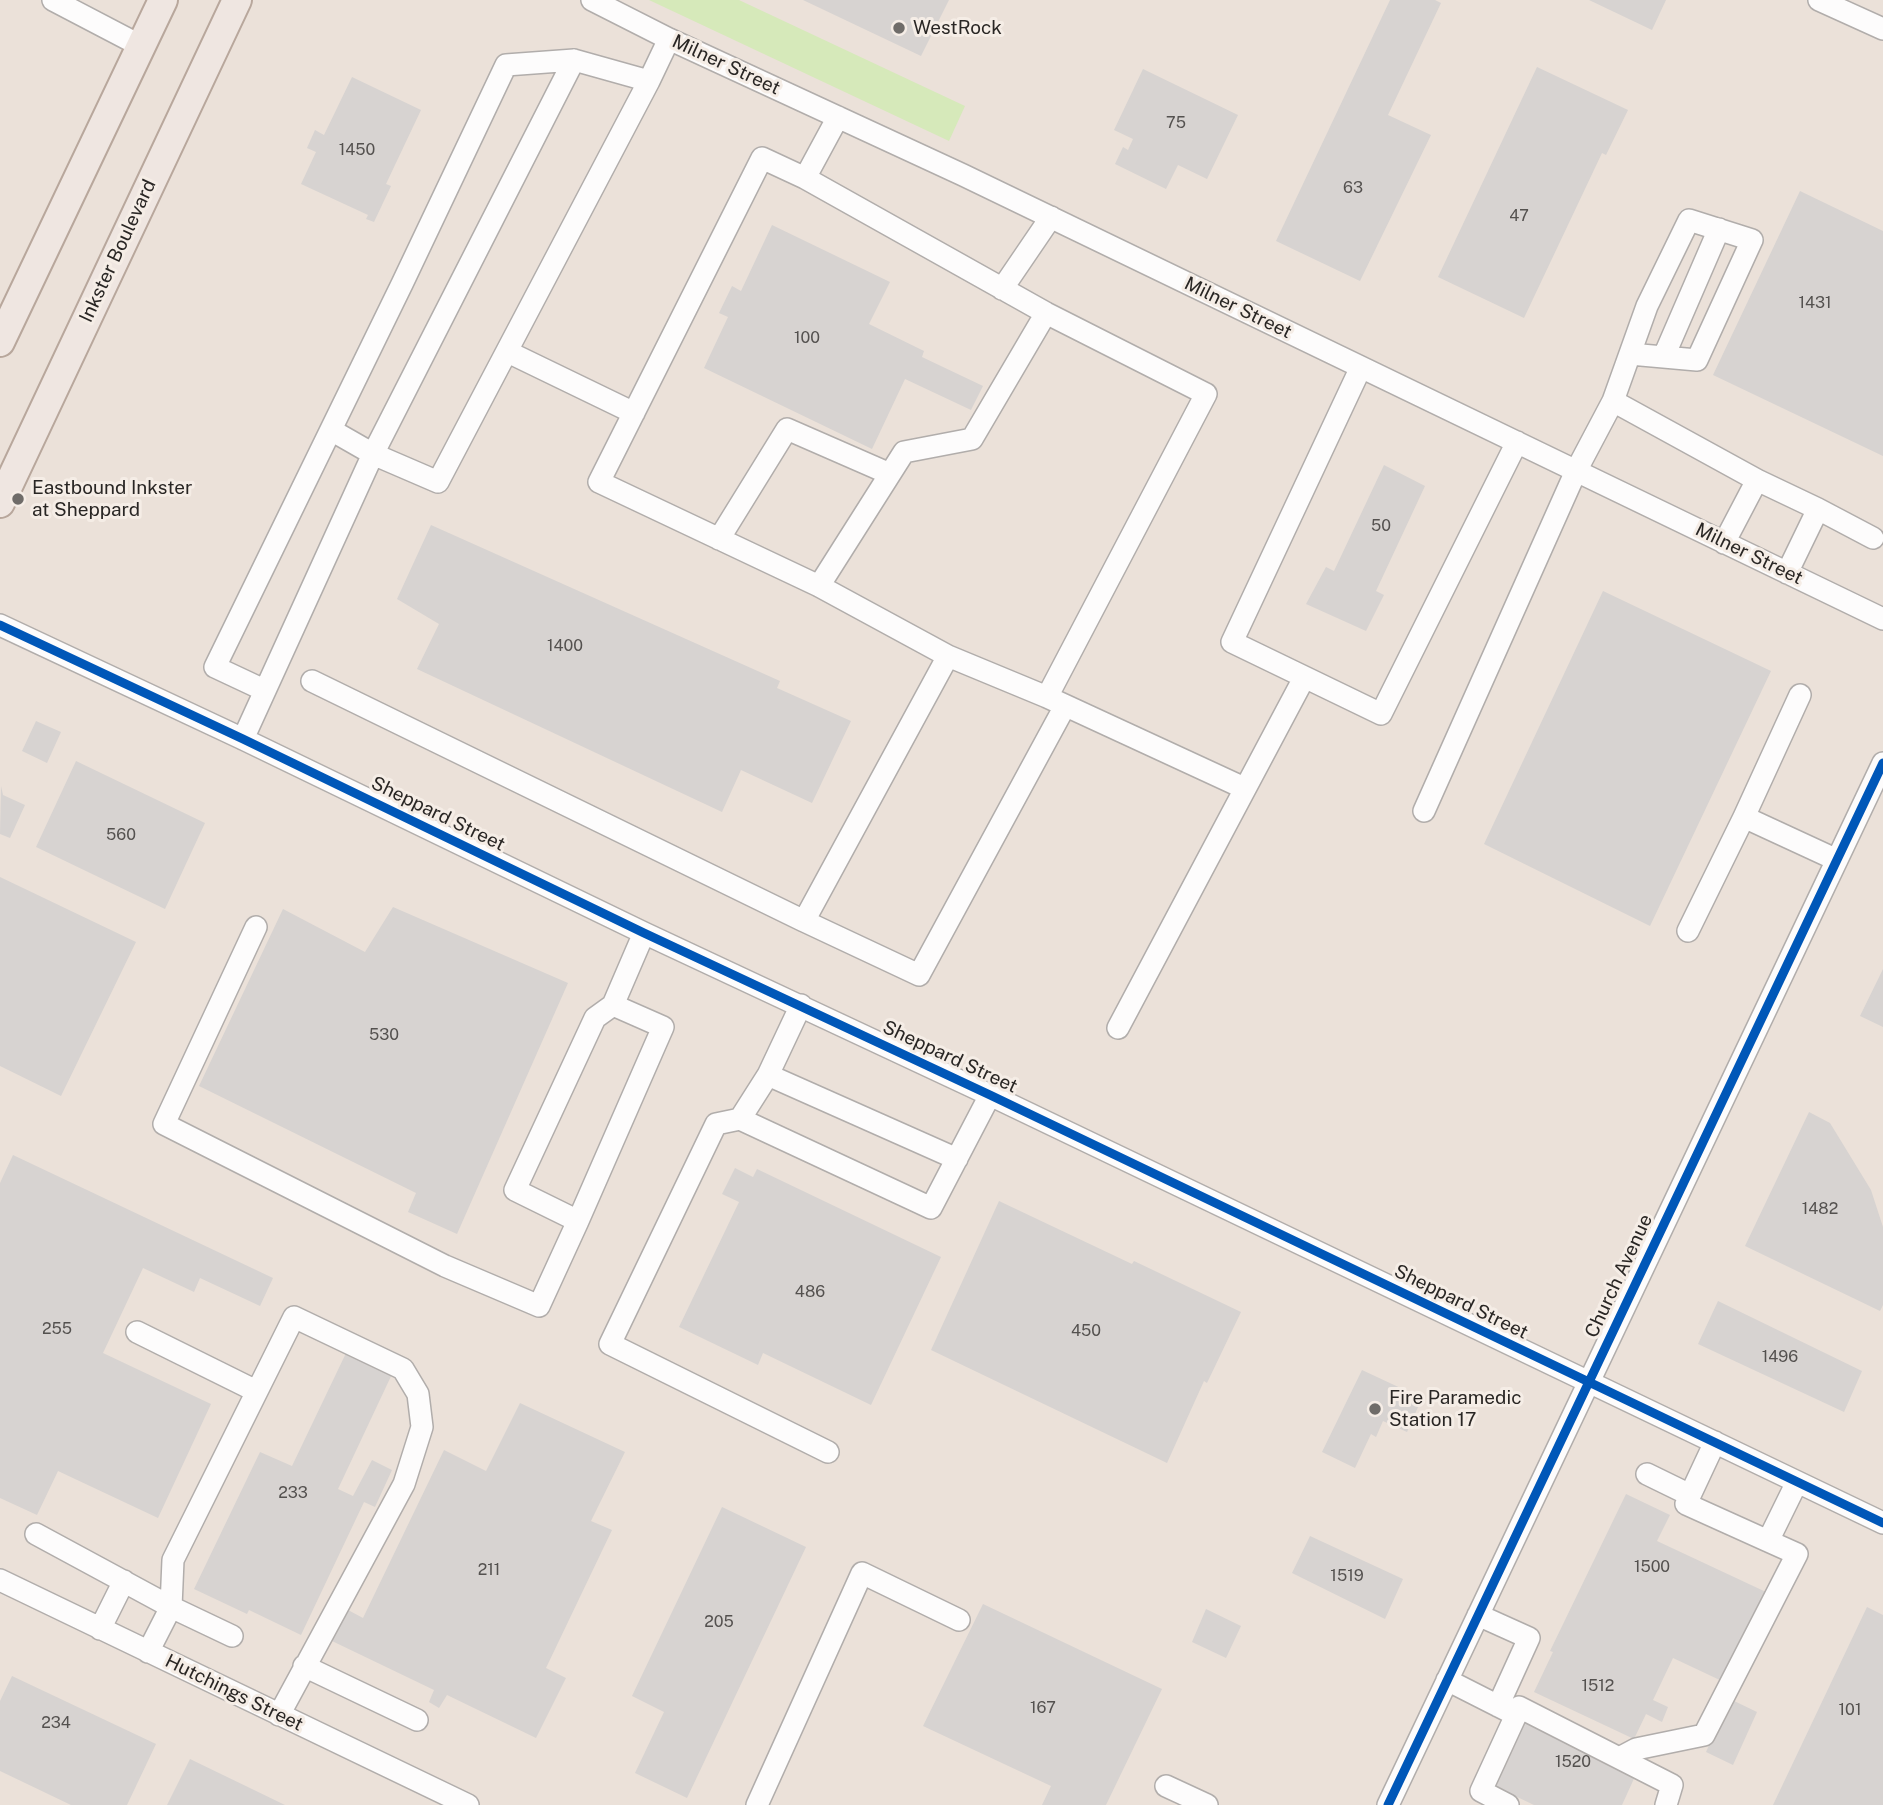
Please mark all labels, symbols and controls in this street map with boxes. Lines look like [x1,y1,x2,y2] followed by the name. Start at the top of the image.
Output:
[913,17,1002,39] place label: WestRock
[891,20,907,36] marker: WestRock
[668,30,784,100] street label: Milner Street
[1166,113,1186,133] house number: 75
[339,140,375,160] house number: 1450
[75,176,161,326] street label: Inkster Boulevard
[1343,178,1363,198] house number: 63
[1509,206,1529,226] house number: 47
[1181,272,1295,344] street label: Milner Street
[1798,293,1832,313] house number: 1431
[794,328,820,348] house number: 100
[32,477,192,521] place label: Eastbound Inkster at Sheppard
[10,491,26,507] marker: Eastbound Inkster at Sheppard
[1371,516,1391,536] house number: 50
[1692,518,1806,590] street label: Milner Street
[547,636,583,656] house number: 1400
[367,772,509,856] street label: Sheppard Street
[106,825,136,845] house number: 560
[879,1016,1021,1098] street label: Sheppard Street
[369,1025,399,1045] house number: 530
[1802,1199,1838,1219] house number: 1482
[1580,1211,1658,1341] street label: Church Avenue
[1390,1260,1532,1344] street label: Sheppard Street
[795,1282,825,1302] house number: 486
[42,1319,72,1339] house number: 255
[1071,1321,1101,1341] house number: 450
[1762,1347,1798,1367] house number: 1496
[1389,1387,1521,1431] place label: Fire Paramedic Station 17
[1367,1401,1383,1417] marker: Fire Paramedic Station 17
[278,1483,308,1503] house number: 233
[1634,1557,1670,1577] house number: 1500
[478,1560,500,1580] house number: 211
[1330,1566,1364,1586] house number: 1519
[704,1612,734,1632] house number: 205
[161,1650,307,1736] street label: Hutchings Street
[1582,1676,1614,1696] house number: 1512
[1030,1698,1056,1718] house number: 167
[1839,1700,1861,1720] house number: 101
[41,1713,71,1733] house number: 234
[1555,1752,1591,1772] house number: 1520

